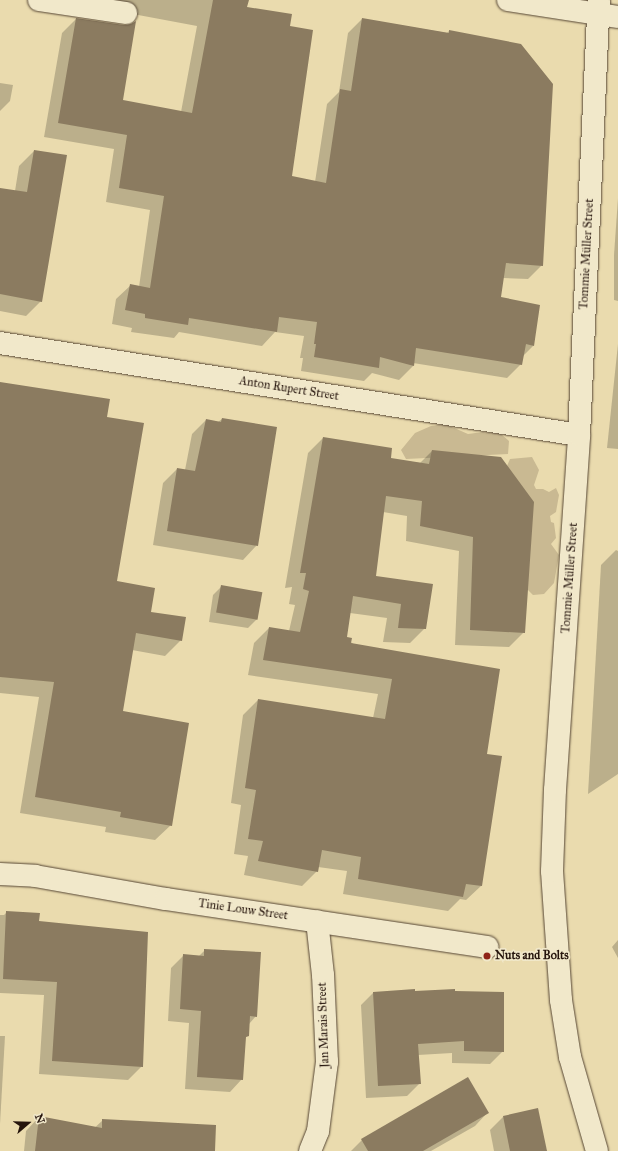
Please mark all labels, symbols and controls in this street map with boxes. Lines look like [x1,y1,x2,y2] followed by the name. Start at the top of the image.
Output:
[577,198,597,310] street label: Tommie Müller Street
[238,374,340,404] street label: Anton Rupert Street
[559,522,581,634] street label: Tommie Müller Street
[197,897,289,923] street label: Tinie Louw Street
[495,949,569,963] place label: Nuts and Bolts
[482,951,492,961] marker: Nuts and Bolts
[315,982,333,1068] street label: Jan Marais Street
[8,1103,48,1143] north arrow
[32,1112,47,1125] text: N

